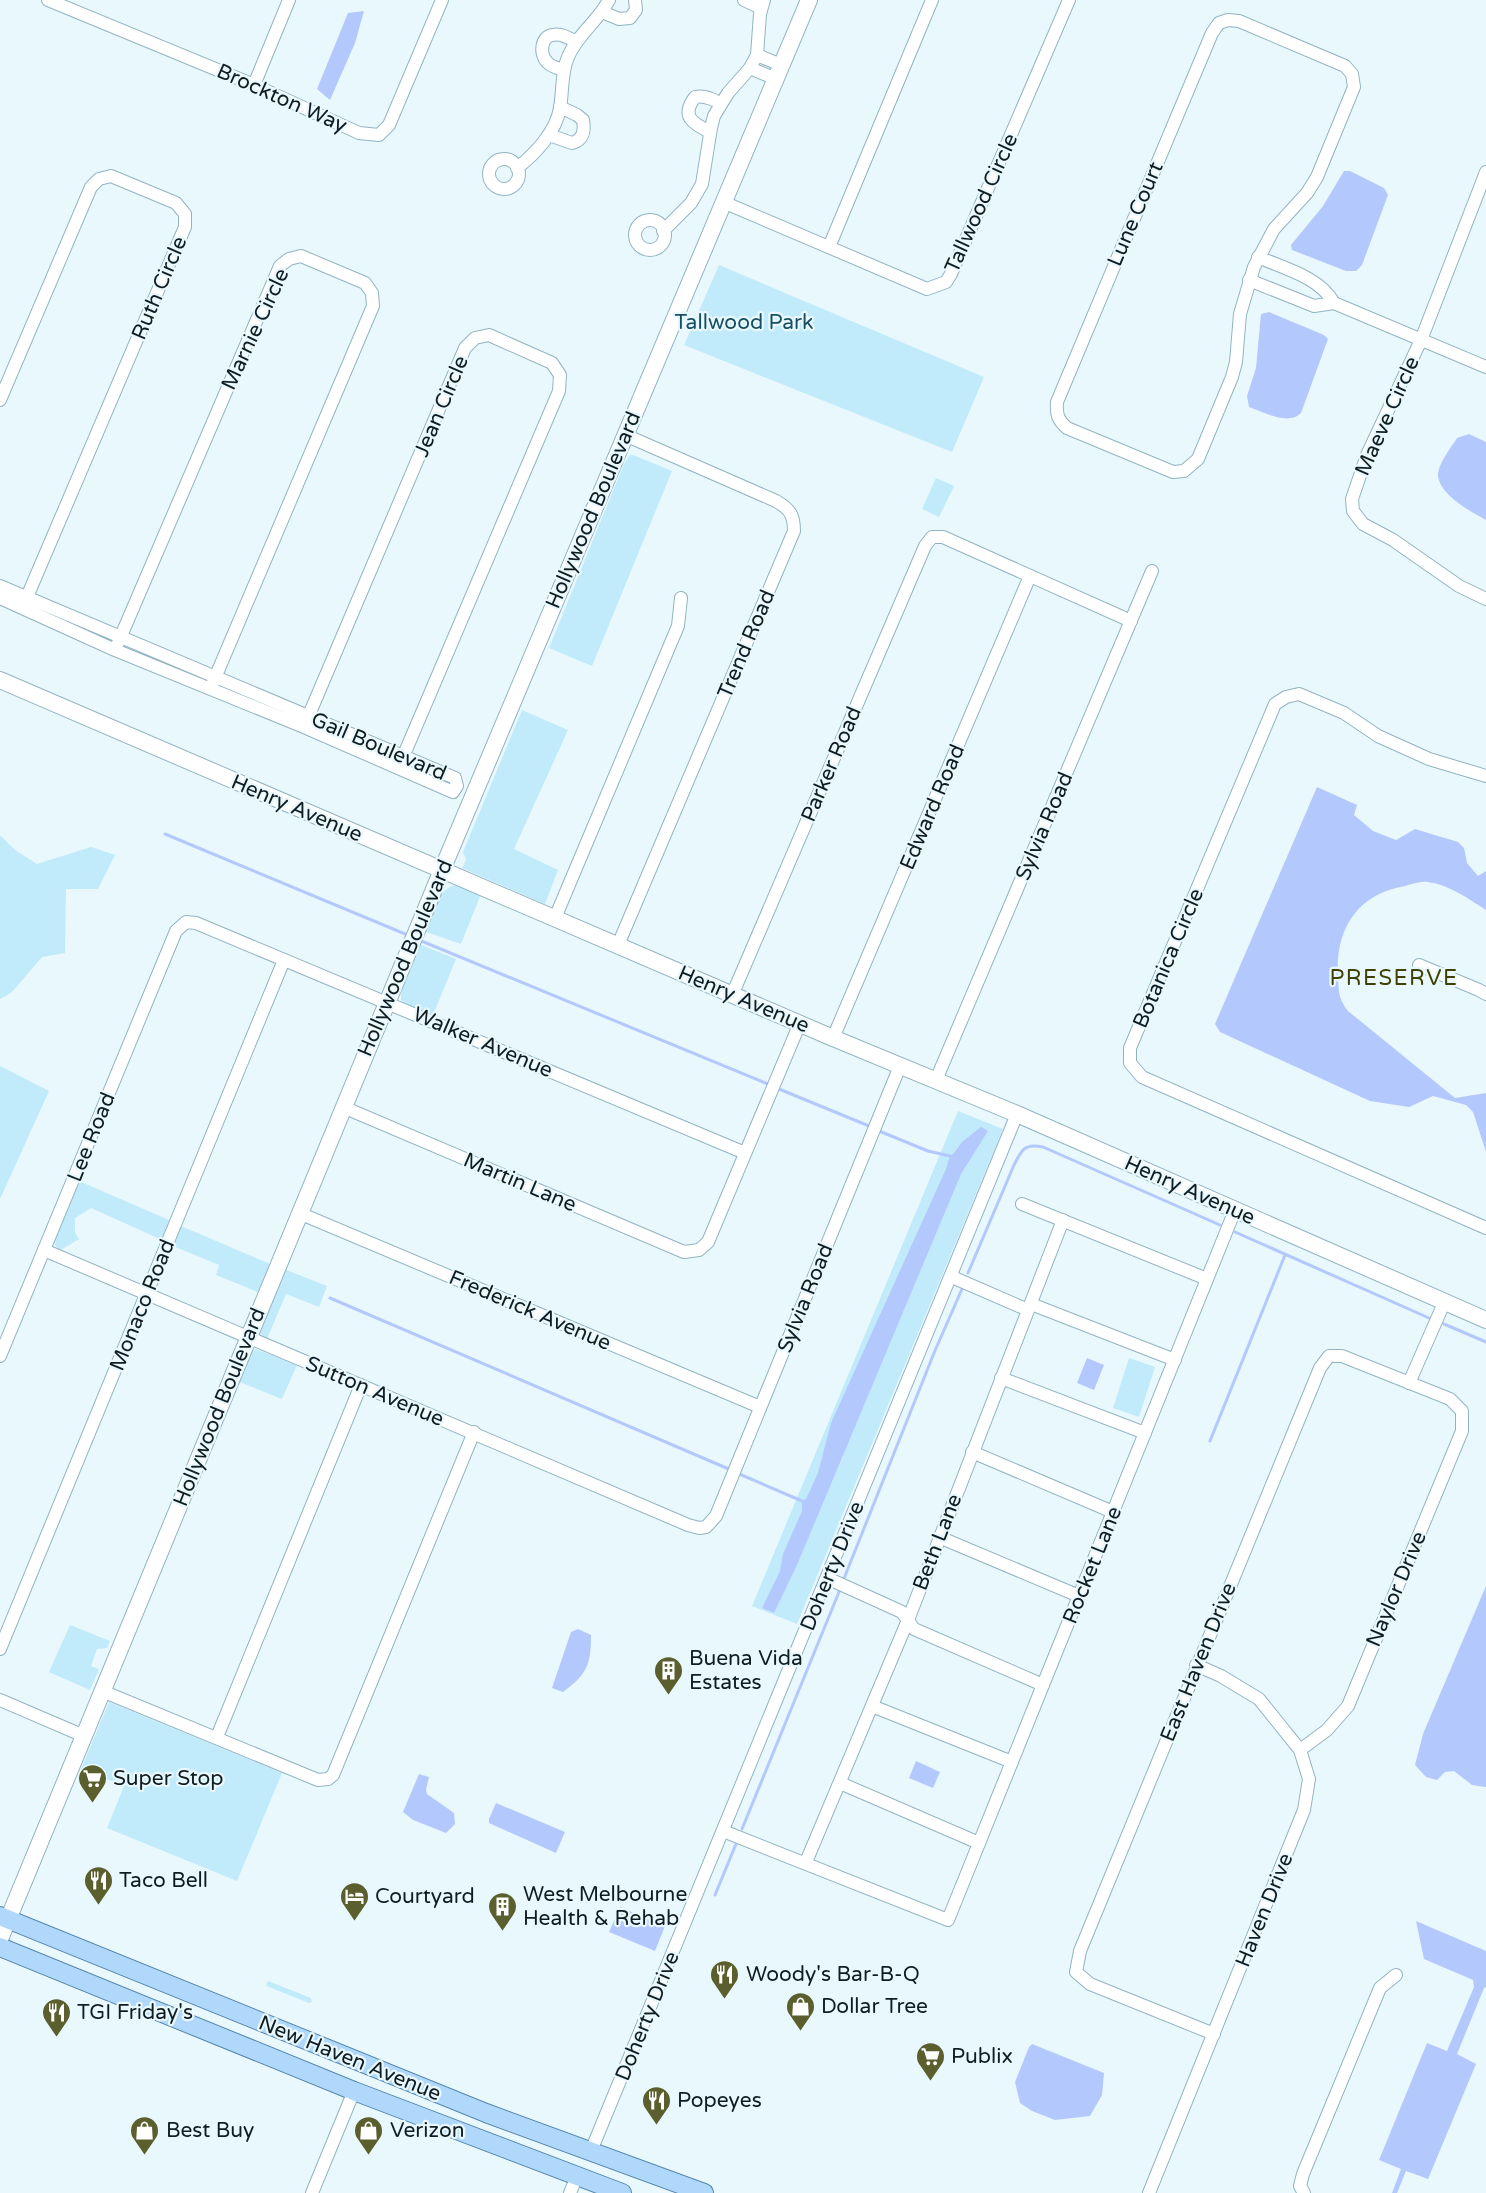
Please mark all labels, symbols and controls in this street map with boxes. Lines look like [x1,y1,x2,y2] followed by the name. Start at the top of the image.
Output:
[213,59,351,138] street label: Brockton Way
[940,130,1023,277] street label: Tallwood Circle
[1102,158,1169,270] street label: Lune Court
[126,233,192,344] street label: Ruth Circle
[216,264,295,394] street label: Marnie Circle
[675,310,813,335] park label: Tallwood Park
[409,352,474,461] street label: Jean Circle
[1350,353,1425,480] street label: Maeve Circle
[541,408,646,612] street label: Hollywood Boulevard
[712,586,781,702] street label: Trend Road
[796,703,867,826] street label: Parker Road
[307,707,450,786] street label: Gail Boulevard
[895,741,970,874] street label: Edward Road
[1010,768,1078,884] street label: Sylvia Road
[227,770,366,847] street label: Henry Avenue
[353,856,458,1060] street label: Hollywood Boulevard
[1128,884,1209,1032] street label: Botanica Circle
[674,961,813,1038] street label: Henry Avenue
[1329,965,1459,991] district label: PRESERVE
[409,1002,556,1083] street label: Walker Avenue
[62,1089,121,1185] street label: Lee Road
[460,1147,580,1217] street label: Martin Lane
[1121,1151,1259,1230] street label: Henry Avenue
[105,1236,180,1375] street label: Monaco Road
[772,1240,839,1356] street label: Sylvia Road
[445,1265,615,1356] street label: Frederick Avenue
[168,1304,271,1510] street label: Hollywood Boulevard
[302,1351,448,1432] street label: Sutton Avenue
[908,1490,967,1594] street label: Beth Lane
[795,1498,870,1634] street label: Doherty Drive
[1058,1503,1127,1627] street label: Rocket Lane
[1361,1528,1432,1651] street label: Naylor Drive
[1155,1579,1242,1745] street label: East Haven Drive
[689,1646,803,1695] place label: Buena Vida Estates
[652,1654,684,1696] building icon: Buena Vida Estates
[76,1762,108,1804] supermarket icon: Super Stop
[113,1766,224,1791] place label: Super Stop
[1230,1850,1299,1971] street label: Haven Drive
[82,1864,114,1906] restaurant icon: Taco Bell
[119,1868,208,1893] place label: Taco Bell
[338,1880,370,1922] hotel icon: Courtyard
[523,1882,687,1931] place label: West Melbourne Health & Rehab
[375,1884,475,1909] place label: Courtyard
[486,1890,518,1932] building icon: West Melbourne Health & Rehab
[610,1948,685,2084] street label: Doherty Drive
[709,1958,741,2000] restaurant icon: Woody's Bar-B-Q
[746,1962,920,1987] place label: Woody's Bar-B-Q
[784,1990,816,2032] shop icon: Dollar Tree
[821,1994,928,2019] place label: Dollar Tree
[40,1996,72,2038] restaurant icon: TGI Friday's
[77,2000,193,2025] place label: TGI Friday's
[255,2011,445,2106] street label: New Haven Avenue
[914,2040,946,2082] supermarket icon: Publix
[951,2044,1013,2069] place label: Publix
[640,2084,672,2126] restaurant icon: Popeyes
[677,2088,762,2113] place label: Popeyes
[129,2114,161,2156] shop icon: Best Buy
[353,2114,385,2156] shop icon: Verizon
[166,2118,254,2143] place label: Best Buy
[390,2118,465,2143] place label: Verizon

